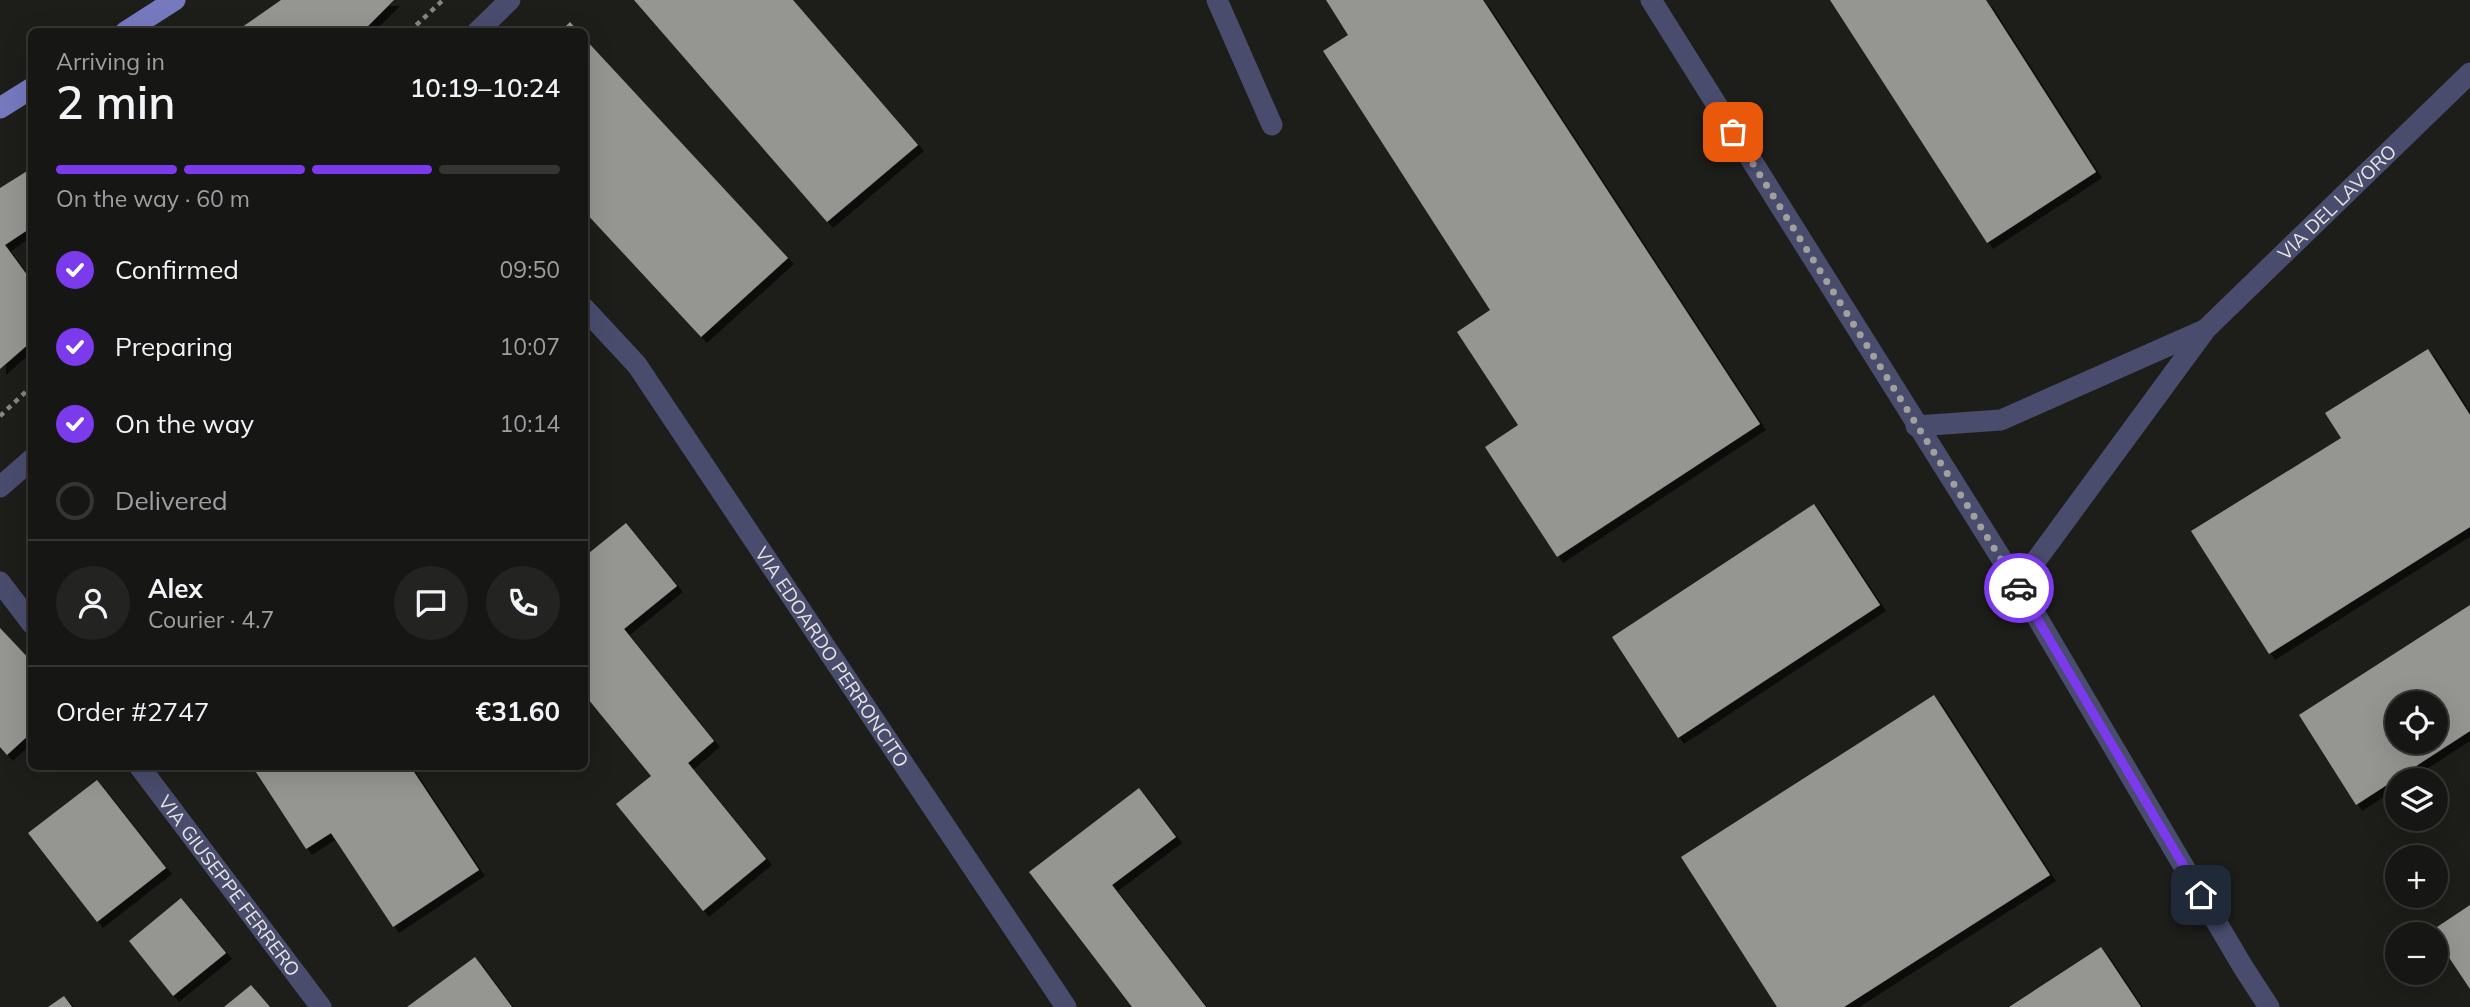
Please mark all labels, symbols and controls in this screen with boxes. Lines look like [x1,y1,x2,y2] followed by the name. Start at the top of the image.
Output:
[56,47,165,76] text: Arriving in
[410,71,560,104] text: 10:19–10:24
[56,73,175,131] text: 2 min
[1703,102,1763,162] pin
[1714,113,1752,151] icon: bag
[2273,139,2401,265] street label: VIA DEL LAVORO
[56,184,250,213] text: On the way · 60 m
[56,251,94,289] icon: check
[115,253,239,286] text: Confirmed
[500,255,560,284] text: 09:50
[56,328,94,366] icon: check
[115,330,233,363] text: Preparing
[500,332,560,361] text: 10:07
[56,405,94,443] icon: check
[115,407,254,440] text: On the way
[500,409,560,438] text: 10:14
[115,484,228,517] text: Delivered
[750,542,914,772] street label: VIA EDOARDO PERRONCITO
[1984,553,2054,623] courier
[56,566,130,640] button: person
[394,566,468,640] button: chat
[486,566,560,640] button: phone
[2000,569,2038,607] icon: car
[148,572,203,605] text: Alex
[148,605,274,634] text: Courier · 4.7
[2385,691,2448,985] map controls
[2385,691,2448,754] button: locate
[56,695,209,728] text: Order #2747
[476,695,560,728] text: €31.60
[2385,768,2448,831] button: layers
[153,790,306,981] street label: VIA GIUSEPPE FERRERO
[2385,845,2448,908] button: +
[2171,865,2231,925] pin
[2182,876,2220,914] icon: home
[2385,922,2448,985] button: −

